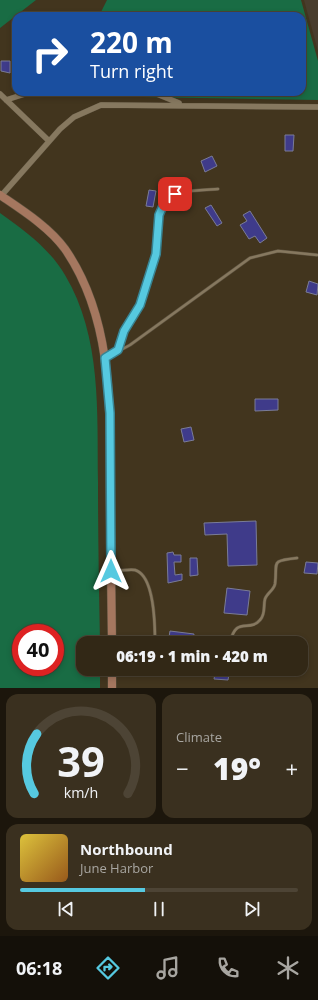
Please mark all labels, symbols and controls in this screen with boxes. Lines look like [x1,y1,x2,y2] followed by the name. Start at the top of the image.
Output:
[90,23,173,61] text: 220 m
[24,28,76,80] icon: right
[90,59,173,83] text: Turn right
[158,177,192,211] pin
[164,183,186,205] icon: arrive
[90,550,132,592] position arrow
[12,624,64,676] speed limit sign: 40
[116,646,268,666] text: 06:19 · 1 min · 420 m
[176,728,222,746] text: Climate
[57,733,105,789] text: 39
[213,748,261,789] text: 19°
[176,753,189,783] text: −
[285,753,298,783] text: +
[64,783,98,802] text: km/h
[80,839,173,859] text: Northbound
[80,859,153,877] text: June Harbor
[55,898,77,920] icon: previous
[148,898,170,920] icon: pause
[241,898,263,920] icon: next
[94,954,122,982] icon: directions
[154,954,182,982] icon: music
[214,954,242,982] icon: phone
[274,954,302,982] icon: climate
[16,956,62,980] text: 06:18

